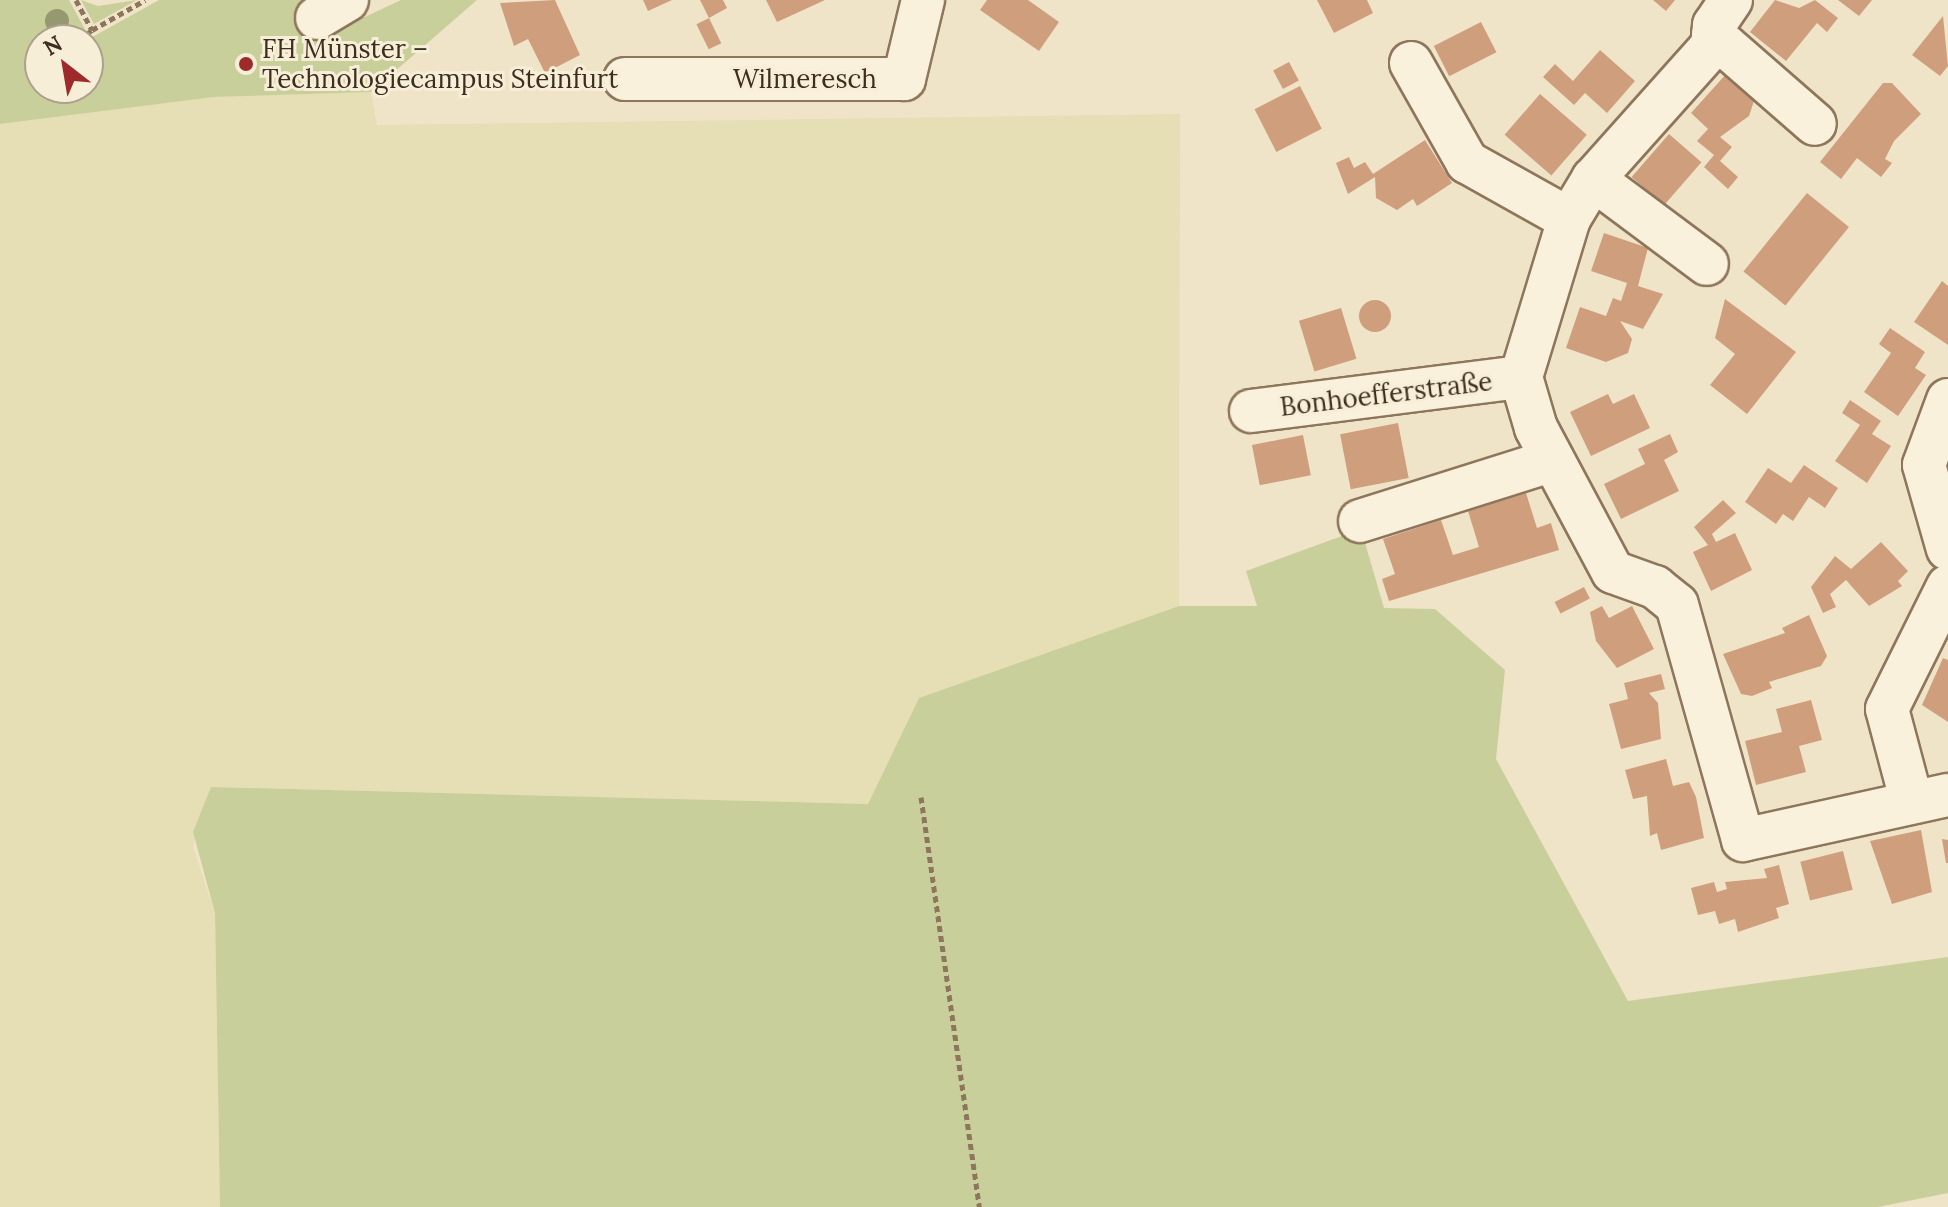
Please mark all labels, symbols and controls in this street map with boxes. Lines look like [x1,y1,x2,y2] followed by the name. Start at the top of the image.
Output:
[24,24,104,104] north arrow
[38,29,67,62] text: N
[262,33,618,94] place label: FH Münster – Technologiecampus Steinfurt
[237,55,255,73] marker: FH Münster – Technologiecampus Steinfurt
[733,63,877,95] street label: Wilmeresch
[1278,366,1494,422] street label: Bonhoefferstraße

